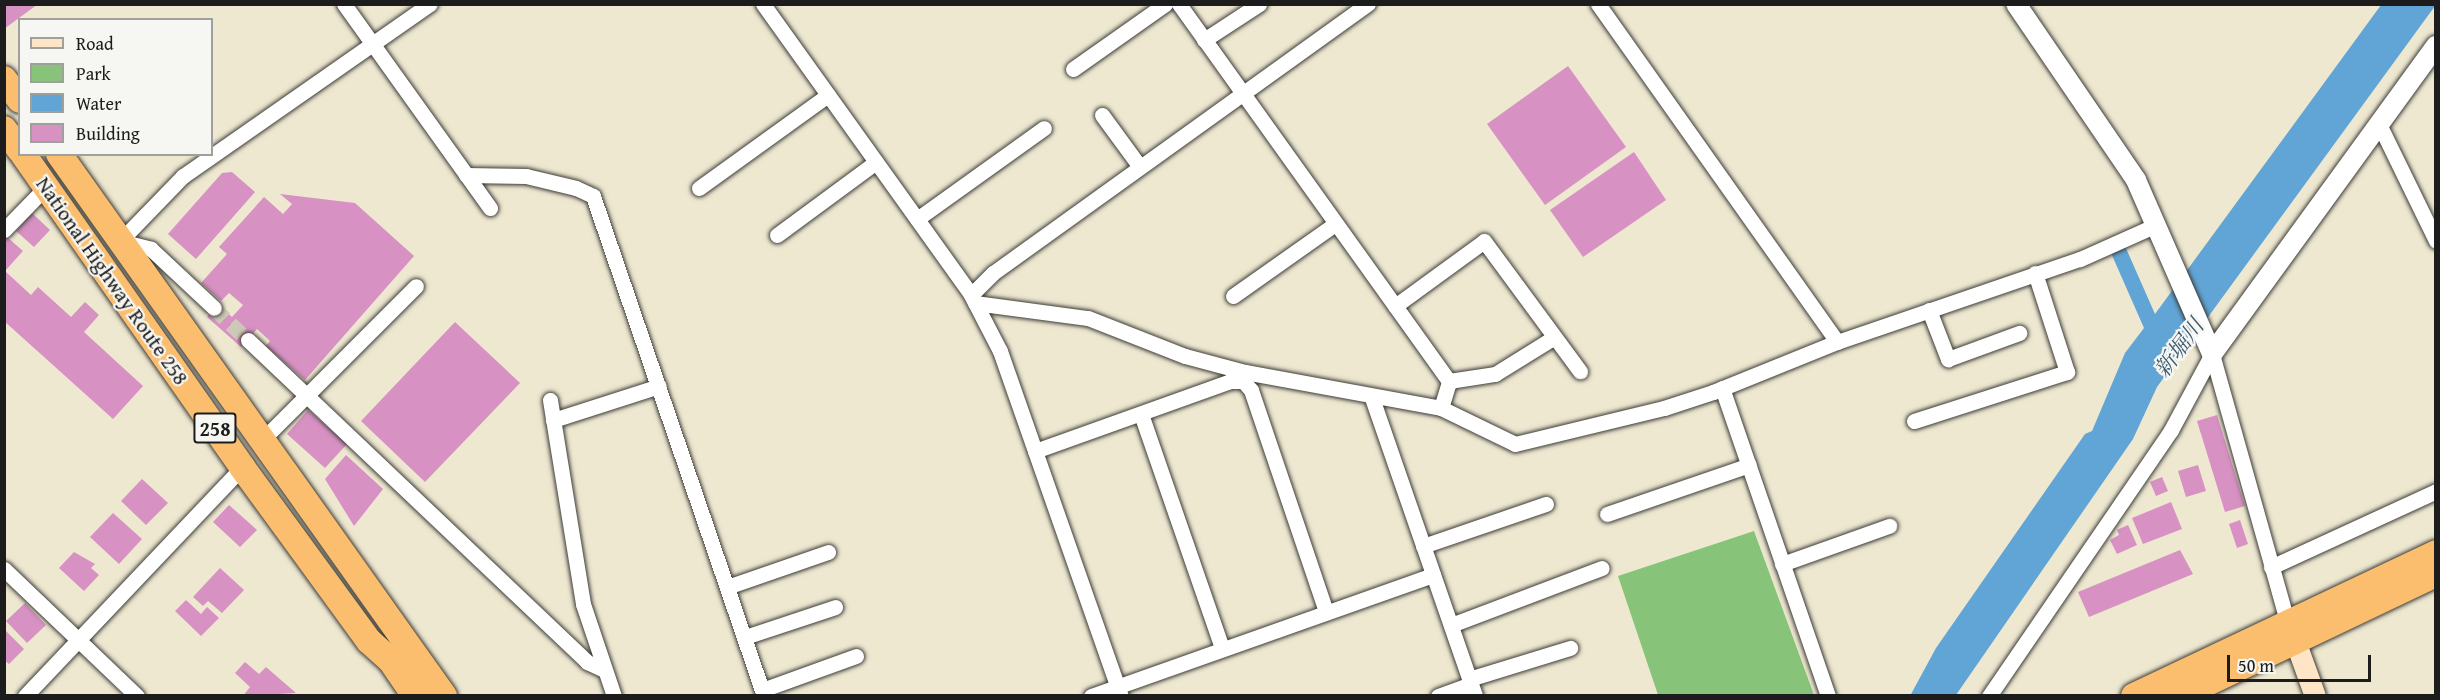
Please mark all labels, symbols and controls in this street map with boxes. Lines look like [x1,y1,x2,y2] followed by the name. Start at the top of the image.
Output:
[18,18,213,156] legend
[76,30,114,57] text: Road
[76,60,111,87] text: Park
[76,90,121,117] text: Water
[76,120,140,147] text: Building
[31,172,193,390] street label: National Highway Route 258
[2149,314,2209,382] water label: 新堀川
[192,411,238,445] road number: 258
[2230,643,2374,681] scale bar
[2238,652,2274,679] text: 50 m

